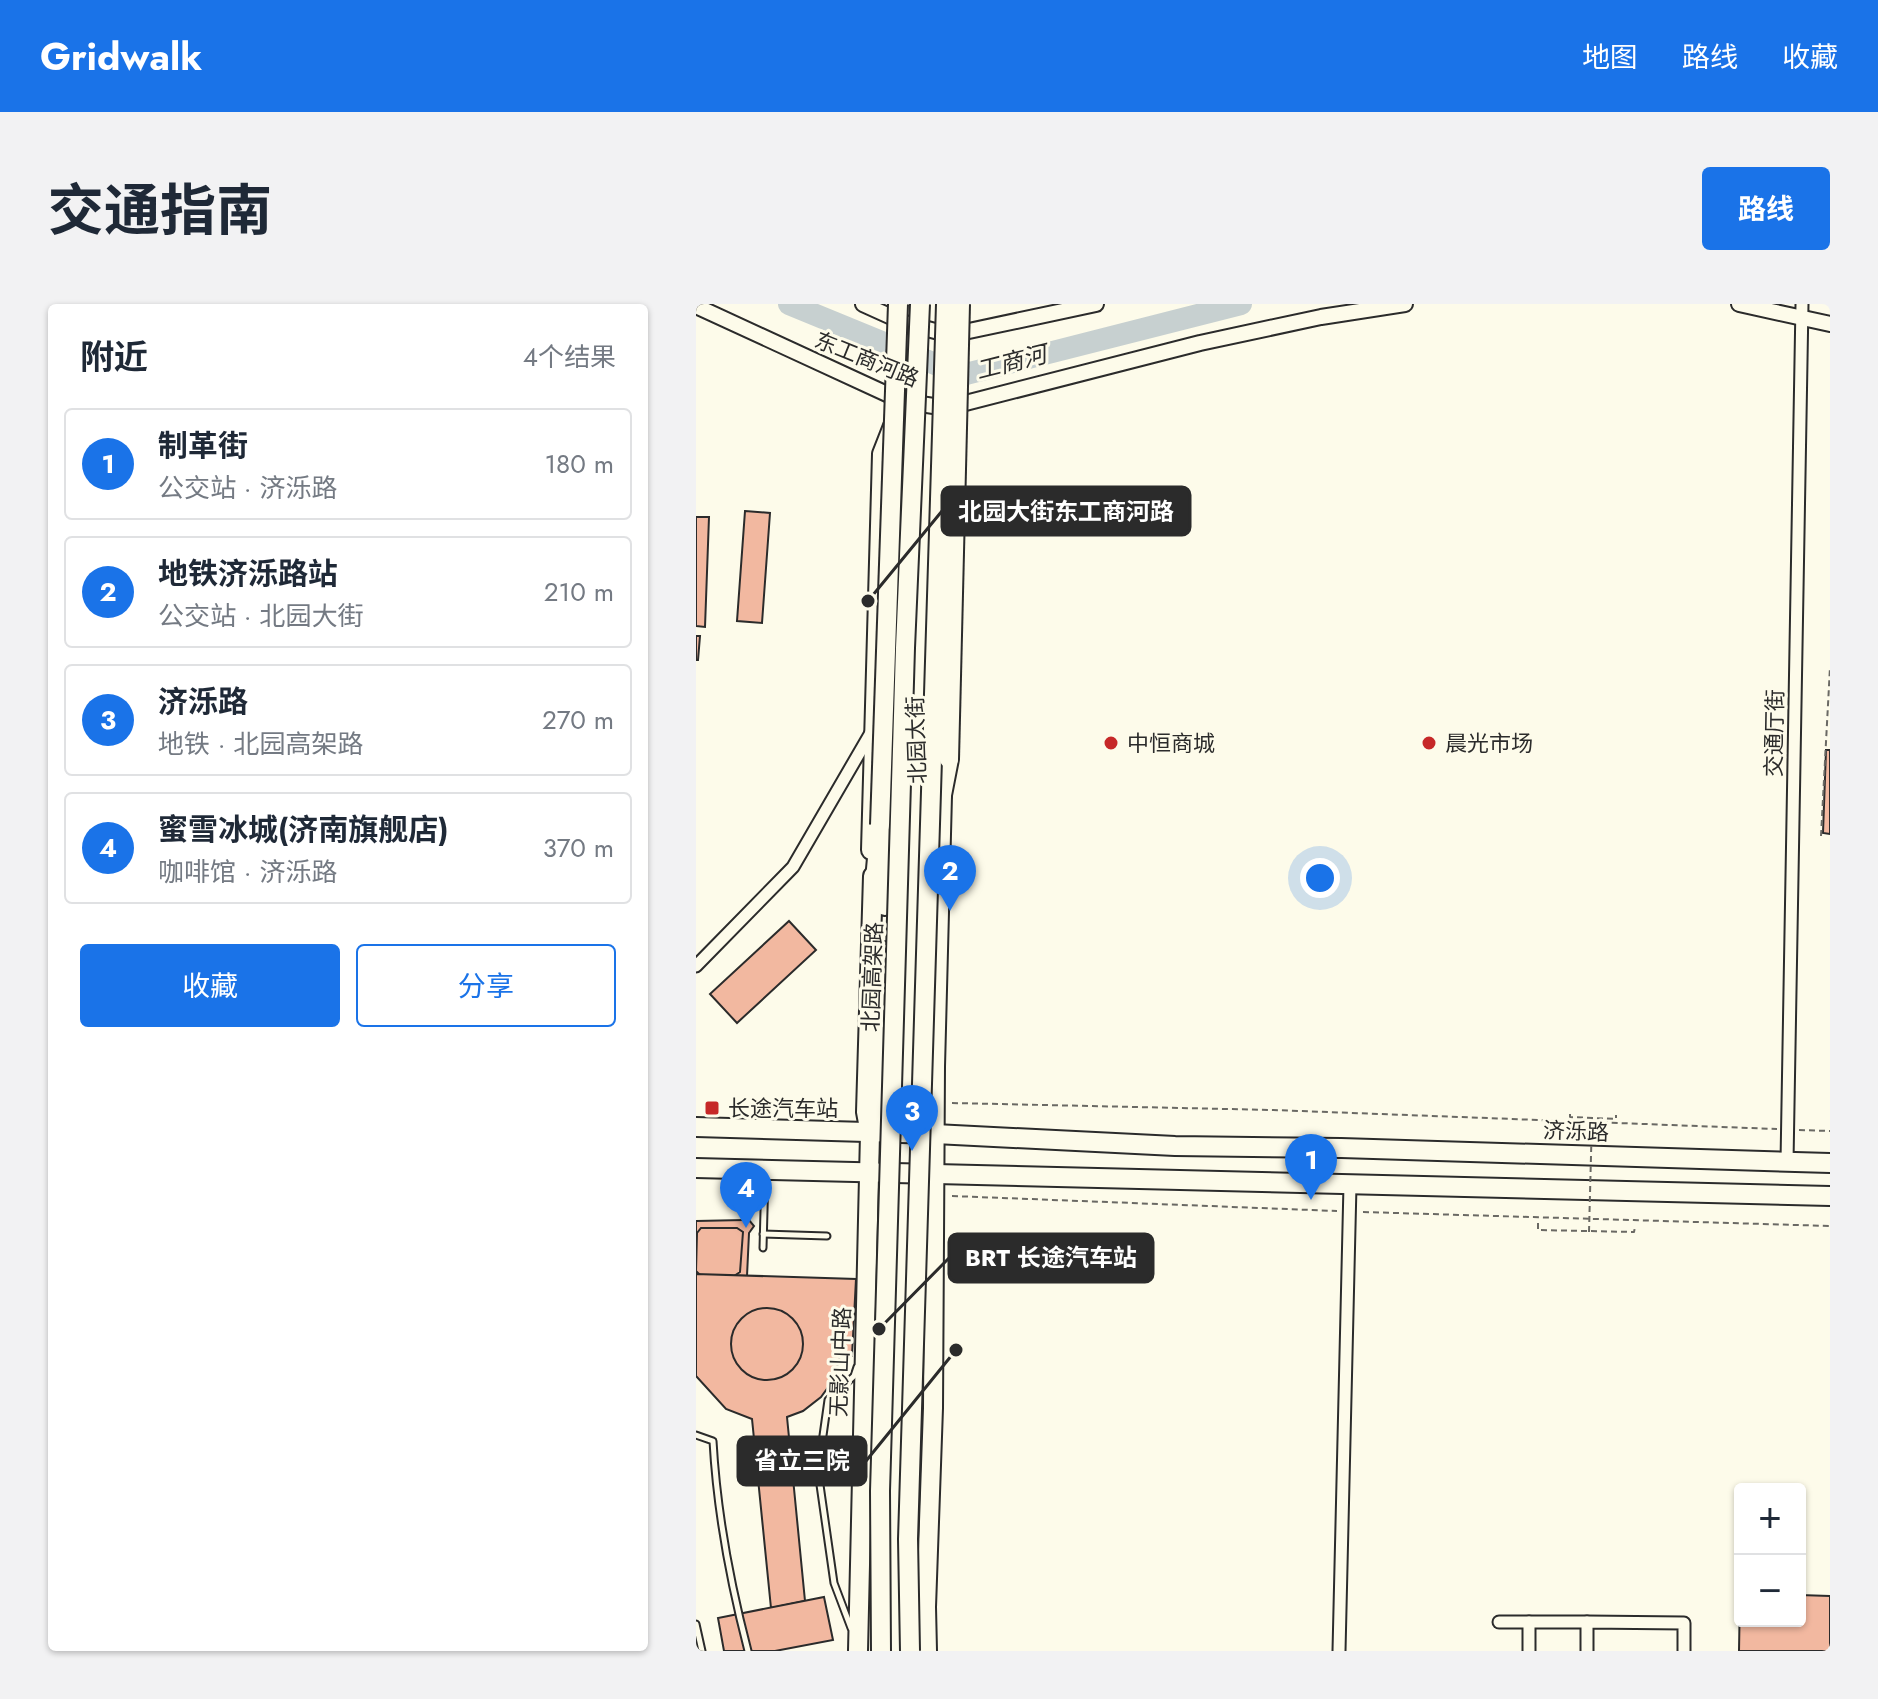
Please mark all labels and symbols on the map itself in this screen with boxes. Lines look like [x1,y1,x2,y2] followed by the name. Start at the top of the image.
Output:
[810,324,924,394] street label: 东工商河路
[972,335,1054,388] water label: 工商河
[942,487,1190,535] callout: 北园大街东工商河路
[958,494,1174,529] text: 北园大街东工商河路
[1757,689,1791,777] street label: 交通厅街
[898,695,934,785] street label: 北园大街
[1127,727,1215,759] place label: 中恒商城
[1445,727,1533,759] place label: 晨光市场
[1102,734,1120,752] marker: 中恒商城
[1420,734,1438,752] marker: 晨光市场
[924,845,976,911] pin: 2
[1300,858,1340,898] your location
[854,921,890,1033] street label: 北园高架路
[886,1085,938,1151] pin: 3
[728,1092,838,1124] place label: 长途汽车站
[703,1099,721,1117] marker: 长途汽车站
[1542,1114,1610,1148] street label: 济泺路
[1285,1134,1337,1200] pin: 1
[720,1162,772,1228] pin: 4
[949,1234,1153,1282] callout: BRT 长途汽车站
[965,1240,1137,1275] text: BRT 长途汽车站
[822,1306,858,1418] street label: 无影山中路
[738,1437,866,1485] callout: 省立三院
[754,1443,850,1478] text: 省立三院

